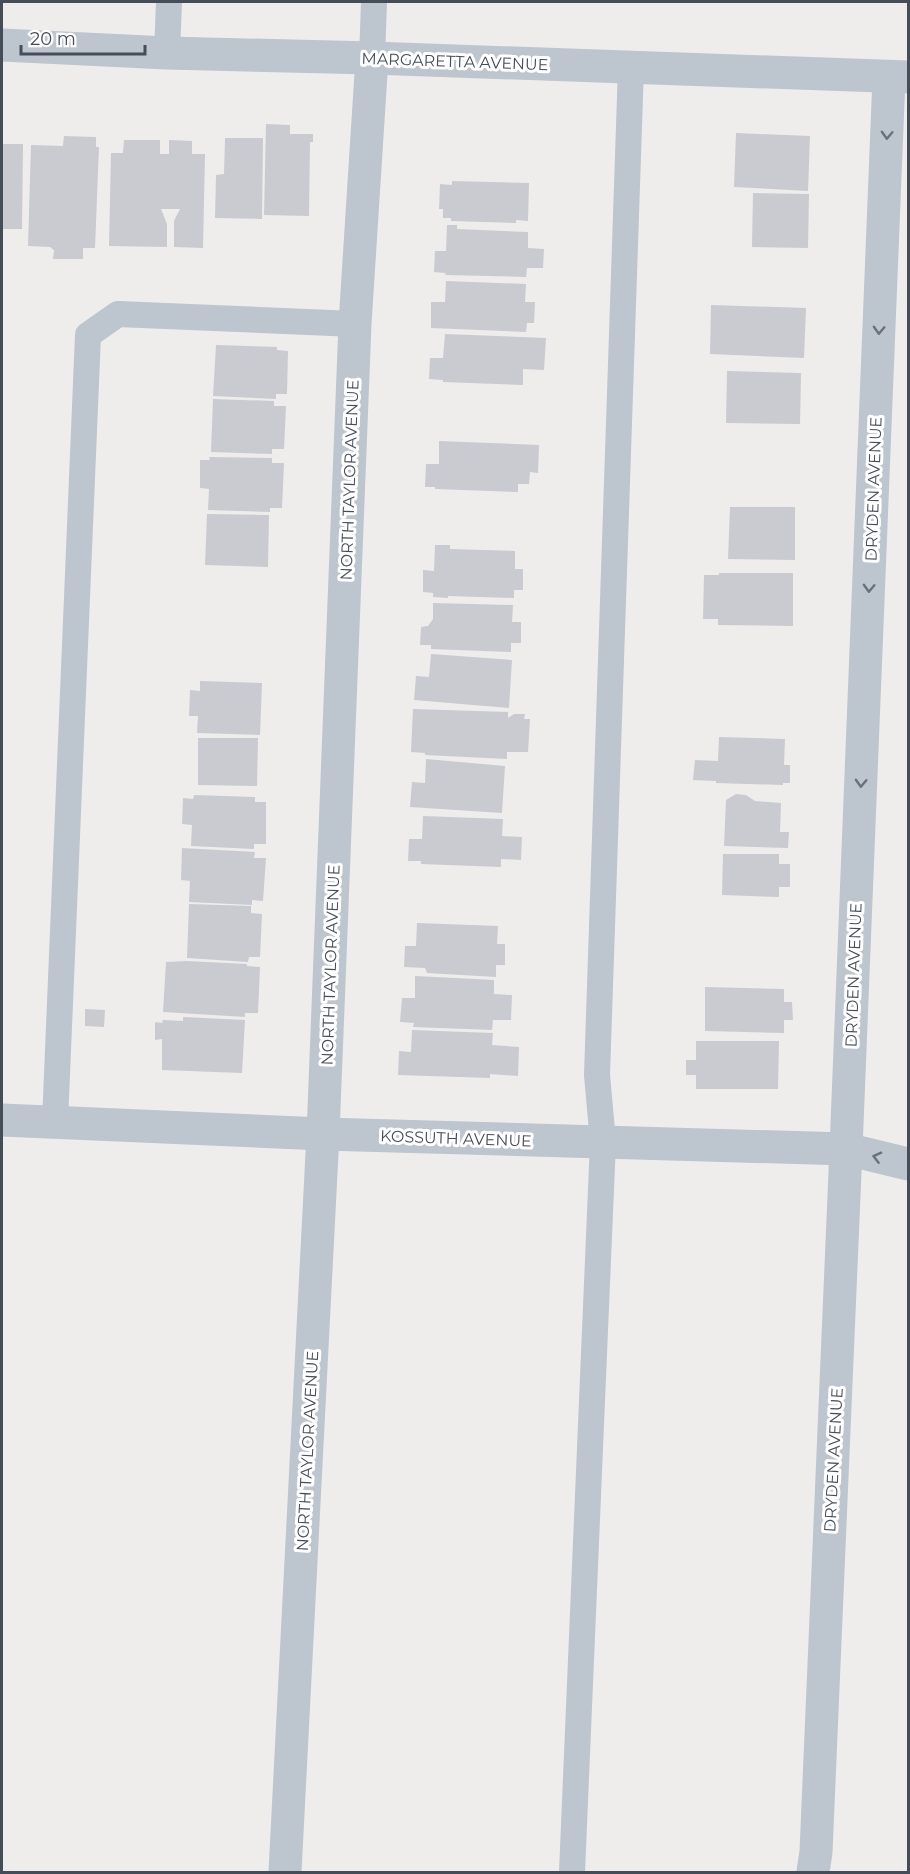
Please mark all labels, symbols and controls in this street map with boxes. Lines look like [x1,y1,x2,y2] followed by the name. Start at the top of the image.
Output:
[21,18,146,56] scale bar
[30,28,76,50] text: 20 m
[361,49,549,74] street label: MARGARETTA AVENUE
[880,131,893,140] one-way arrow
[873,326,886,335] one-way arrow
[337,379,362,581] street label: NORTH TAYLOR AVENUE
[861,416,886,562] street label: DRYDEN AVENUE
[862,584,875,593] one-way arrow
[855,778,867,787] one-way arrow
[318,864,343,1066] street label: NORTH TAYLOR AVENUE
[841,902,866,1048] street label: DRYDEN AVENUE
[380,1126,532,1151] street label: KOSSUTH AVENUE
[873,1151,883,1164] one-way arrow
[293,1350,322,1552] street label: NORTH TAYLOR AVENUE
[820,1387,847,1533] street label: DRYDEN AVENUE

